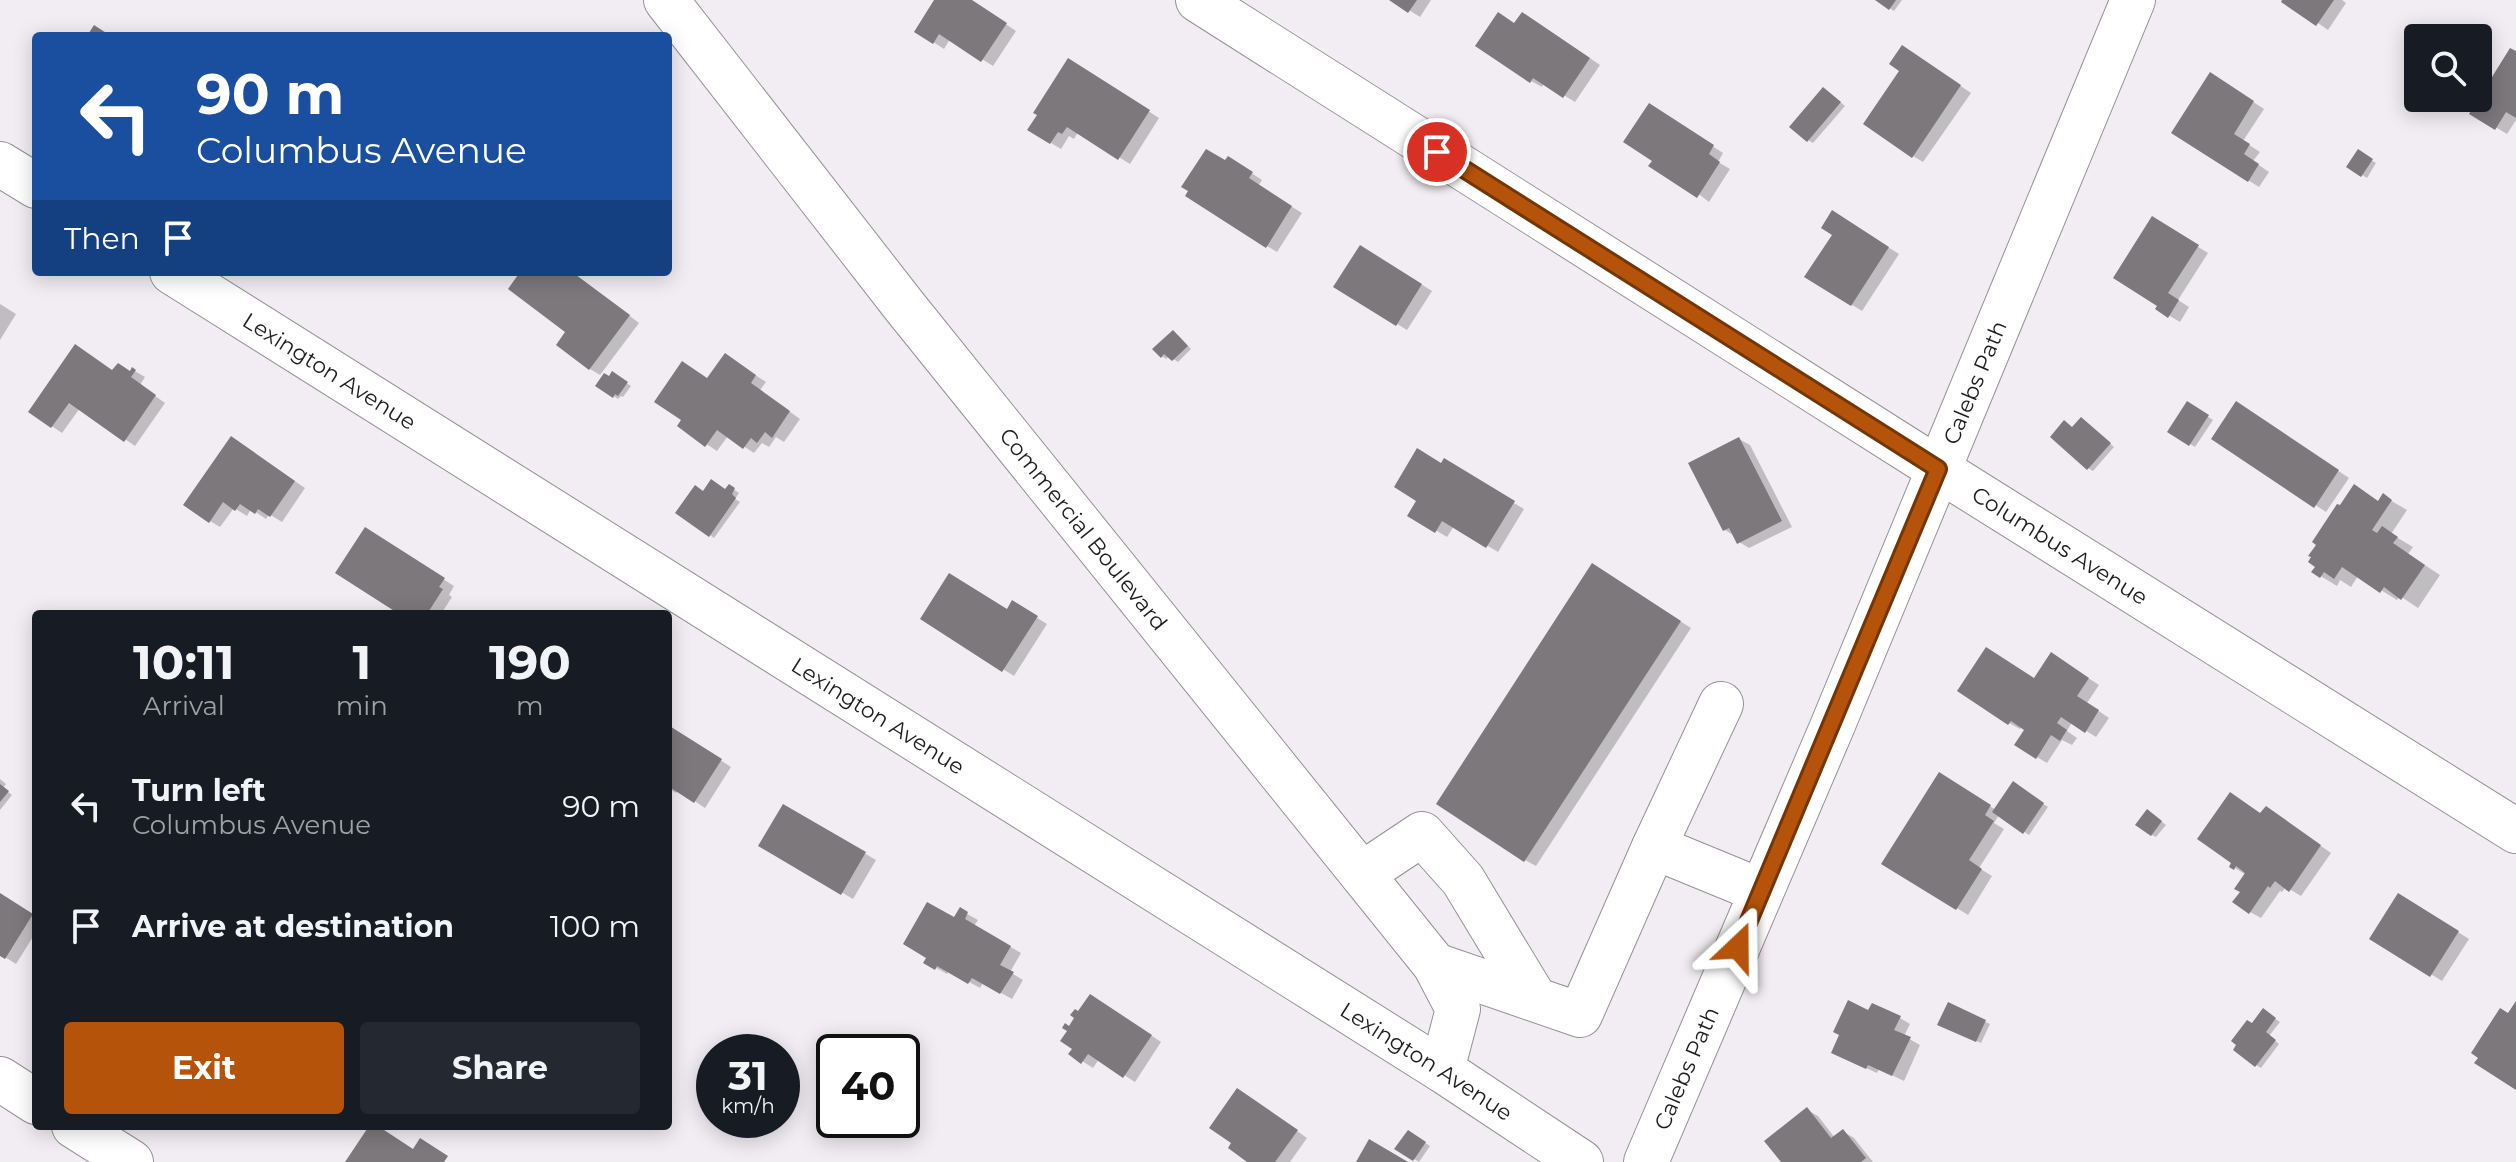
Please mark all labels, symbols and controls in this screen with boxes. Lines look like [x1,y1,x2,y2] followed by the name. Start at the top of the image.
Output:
[2404,24,2492,112] map controls
[2404,24,2492,112] button: search
[196,60,344,128] text: 90 m
[64,64,168,168] icon: left
[1403,118,1471,186] pin
[196,128,527,172] text: Columbus Avenue
[1415,130,1459,174] icon: arrive
[156,216,200,260] icon: arrive
[64,220,140,257] text: Then
[238,306,421,435] street label: Lexington Avenue
[1937,317,2012,448] street label: Calebs Path
[994,422,1173,636] street label: Commercial Boulevard
[1967,480,2153,611] street label: Columbus Avenue
[133,633,235,691] text: 10:11
[352,633,371,691] text: 1
[489,633,571,691] text: 190
[787,651,970,780] street label: Lexington Avenue
[143,690,225,722] text: Arrival
[336,690,388,722] text: min
[516,690,544,722] text: m
[132,772,265,809] text: Turn left
[64,784,108,828] icon: left
[562,788,640,825] text: 90 m
[132,809,371,841] text: Columbus Avenue
[64,904,108,948] icon: arrive
[1696,905,1780,989] position arrow
[132,908,454,945] text: Arrive at destination
[550,908,640,945] text: 100 m
[1335,996,1518,1126] street label: Lexington Avenue
[1648,1003,1724,1134] street label: Calebs Path
[64,1022,344,1114] button: Exit
[360,1022,640,1114] button: Share
[816,1034,920,1138] speed limit sign: 40
[728,1051,768,1100] text: 31
[721,1094,775,1118] text: km/h

